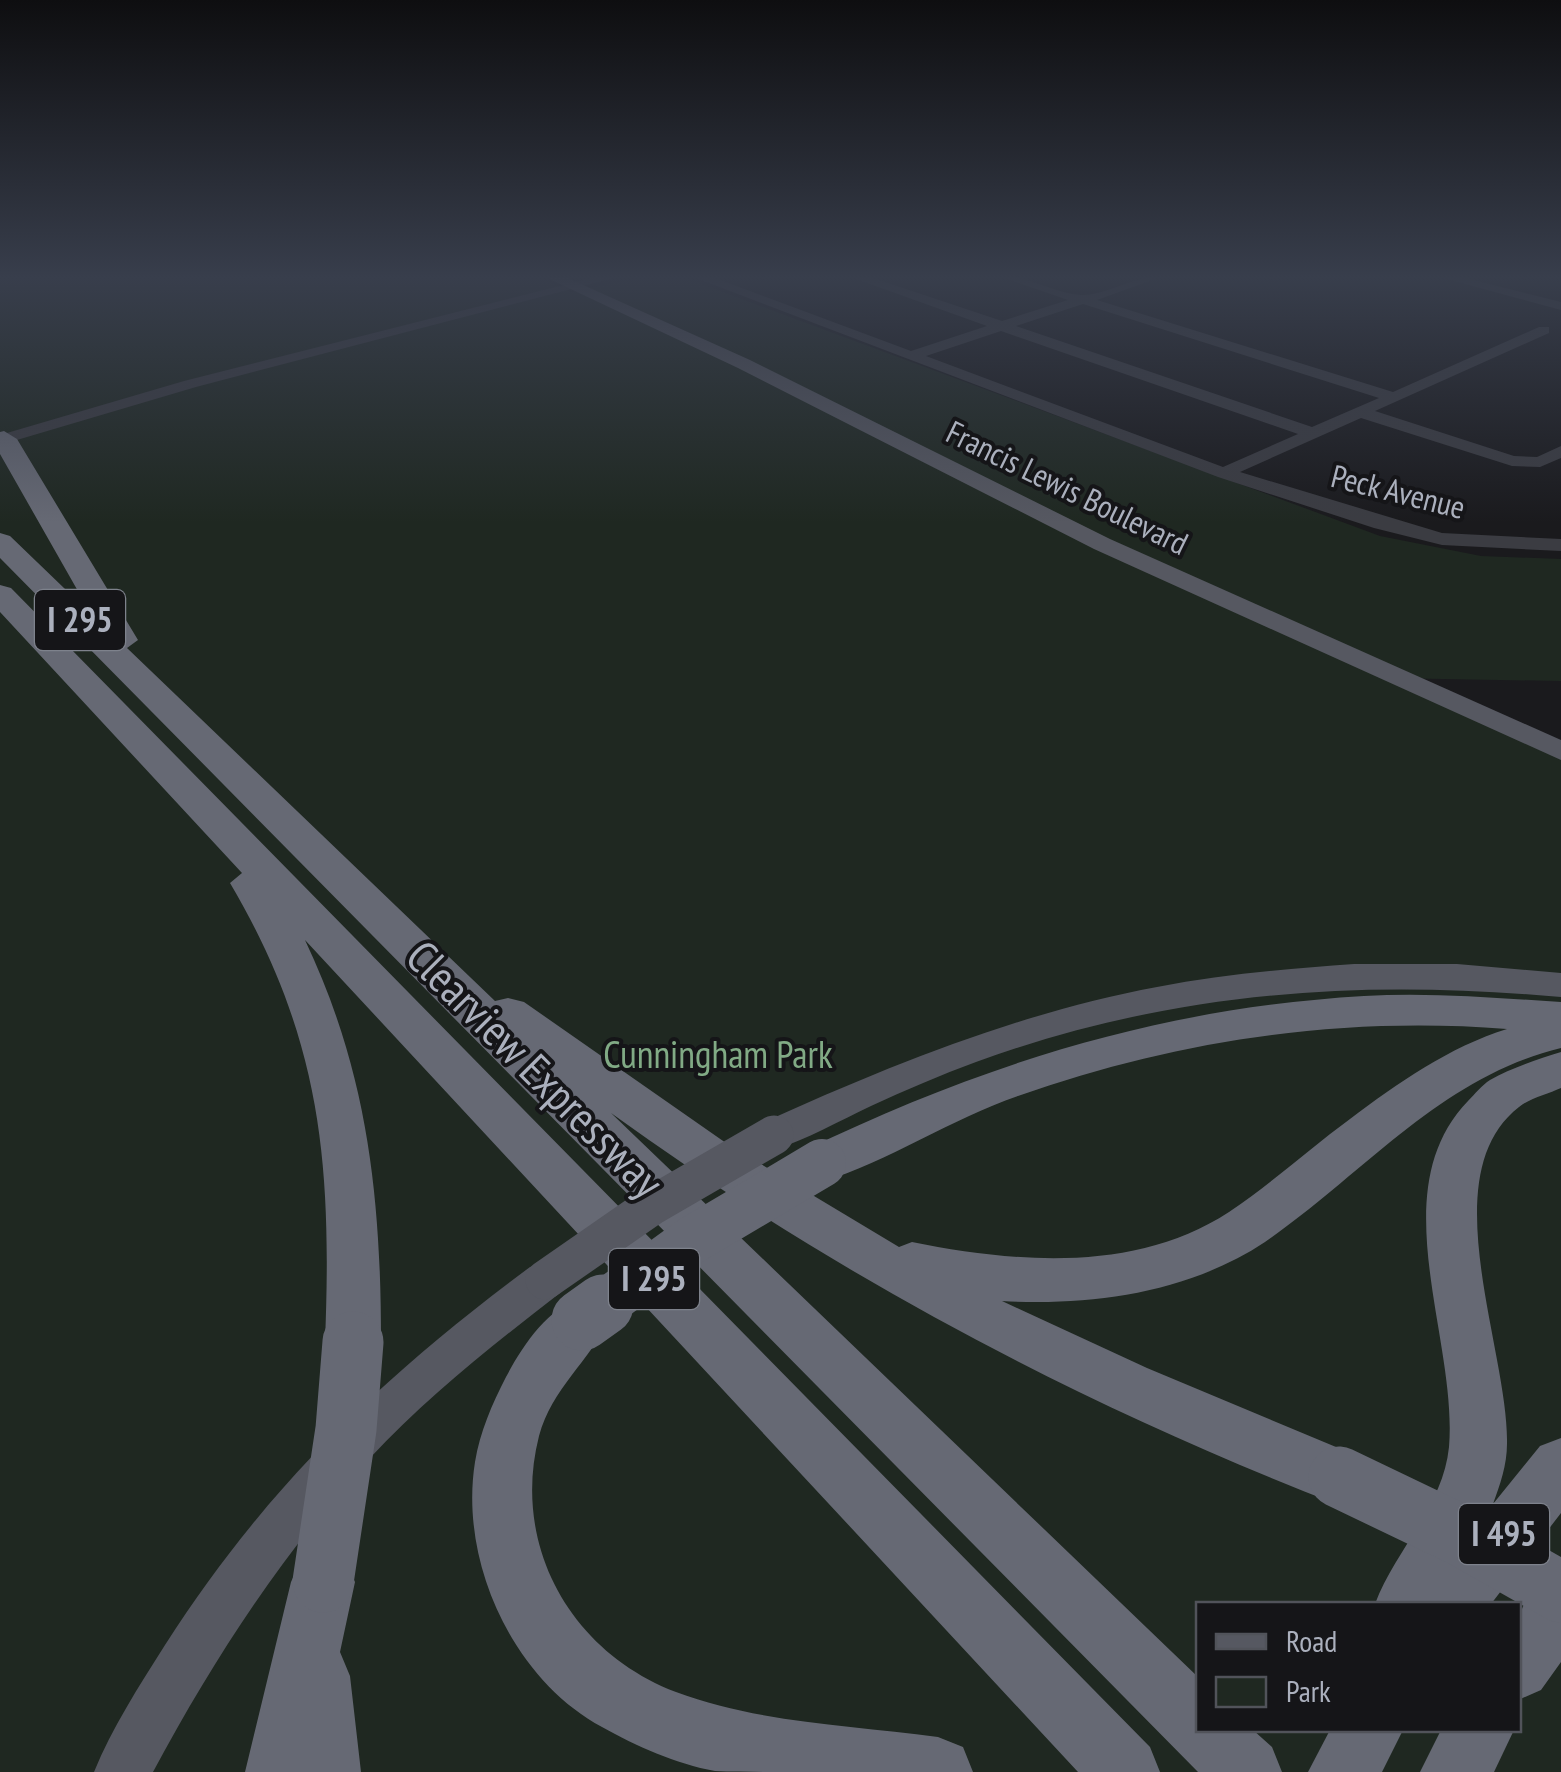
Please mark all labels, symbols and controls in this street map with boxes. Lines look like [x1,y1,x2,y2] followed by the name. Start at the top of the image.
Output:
[940,410,1195,564] street label: Francis Lewis Boulevard
[1327,454,1469,528] street label: Peck Avenue
[35,590,125,650] road number: I 295
[395,927,677,1209] street label: Clearview Expressway
[603,1029,833,1078] park label: Cunningham Park
[609,1249,699,1309] road number: I 295
[1459,1504,1549,1564] road number: I 495
[1196,1602,1521,1732] legend
[1286,1621,1337,1660] text: Road
[1286,1671,1331,1710] text: Park

